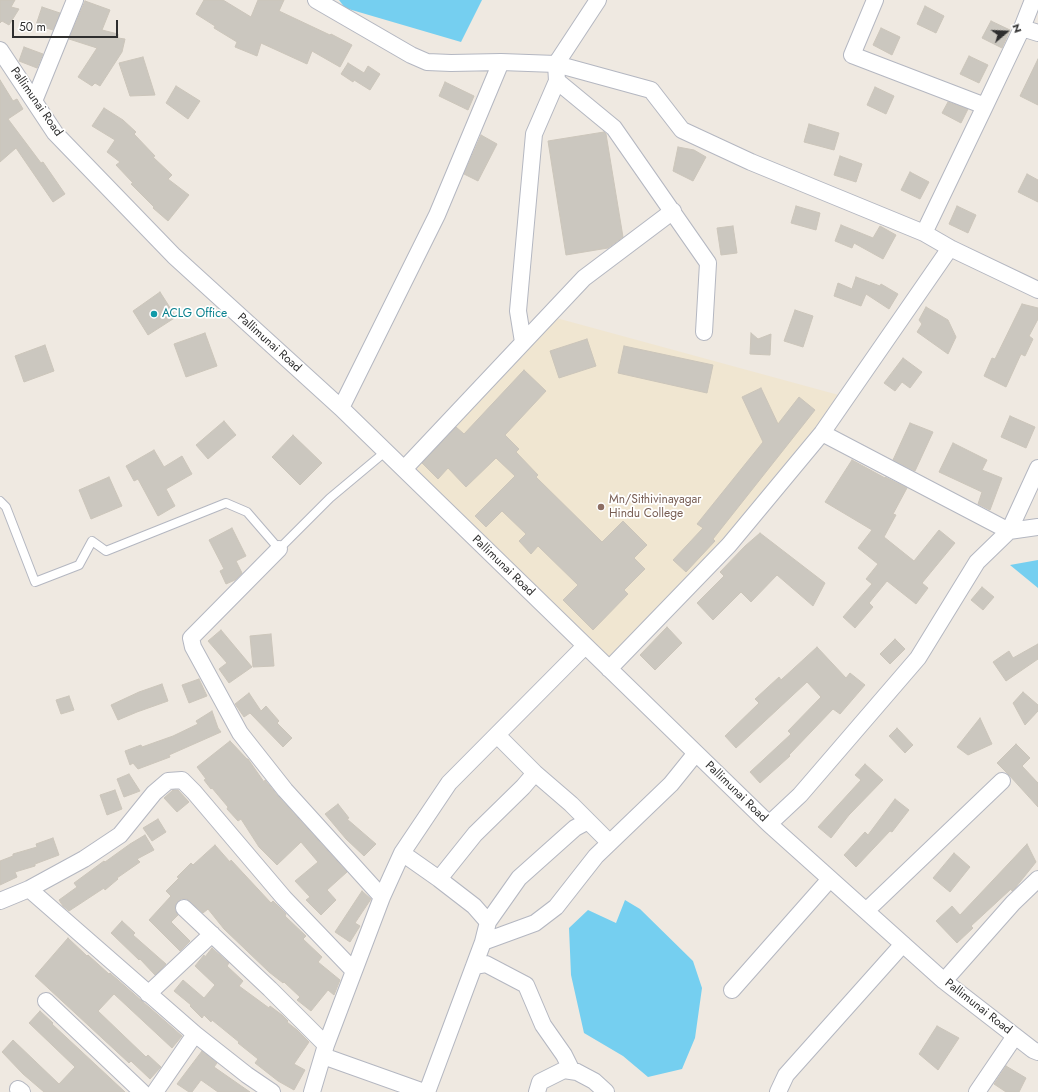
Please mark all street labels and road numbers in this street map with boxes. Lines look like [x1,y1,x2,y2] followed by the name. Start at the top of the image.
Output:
[7,65,65,139] street label: Pallimunai Road
[234,311,304,375] street label: Pallimunai Road
[469,533,537,599] street label: Pallimunai Road
[702,759,770,825] street label: Pallimunai Road
[942,976,1014,1038] street label: Pallimunai Road

